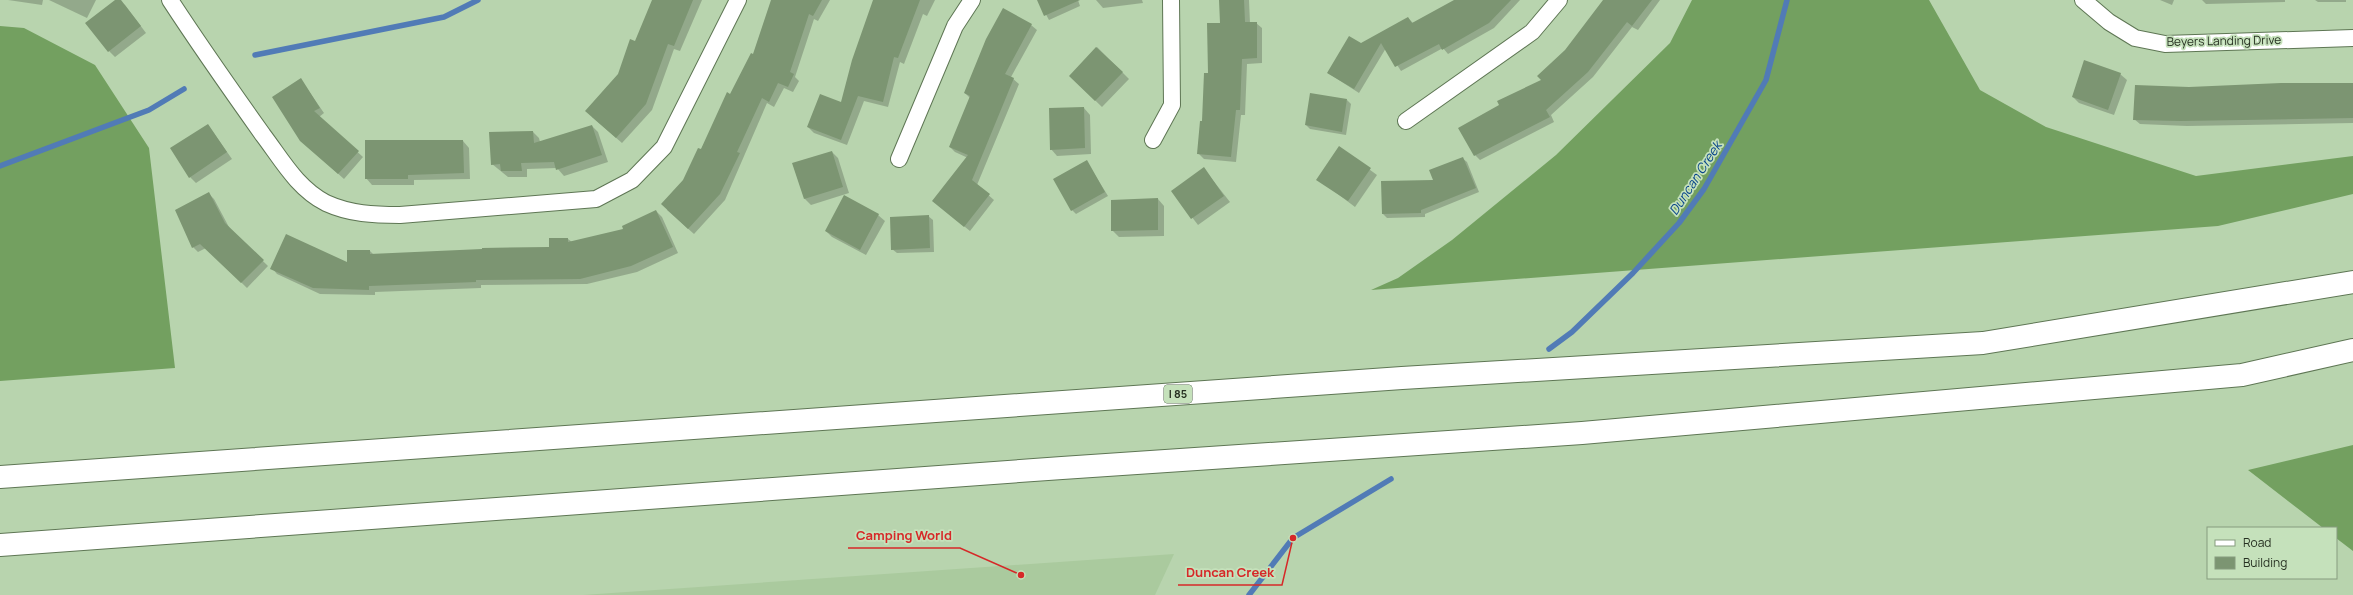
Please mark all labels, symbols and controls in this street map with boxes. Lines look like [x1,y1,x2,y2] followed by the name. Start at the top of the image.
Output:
[2167,31,2281,50] street label: Beyers Landing Drive
[1664,136,1727,218] water label: Duncan Creek
[1164,385,1192,403] road number: I 85
[848,523,960,548] callout: Camping World
[856,526,952,544] text: Camping World
[2207,527,2337,579] legend
[2243,534,2271,551] text: Road
[2243,554,2287,571] text: Building
[1178,560,1282,585] callout: Duncan Creek
[1186,563,1275,581] text: Duncan Creek

